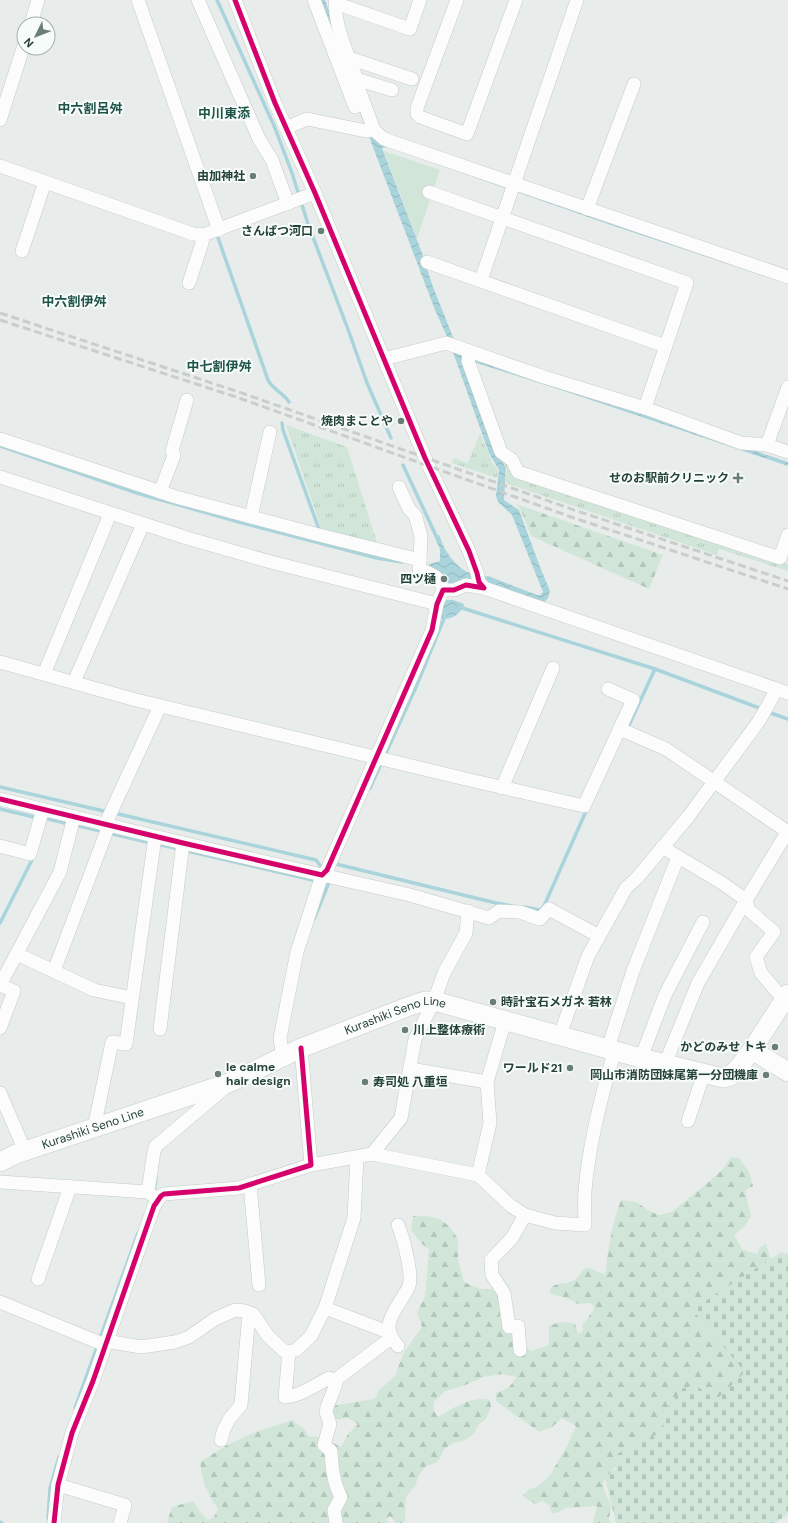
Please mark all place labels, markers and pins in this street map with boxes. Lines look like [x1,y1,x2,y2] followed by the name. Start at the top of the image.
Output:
[197,168,245,184] place label: 由加神社
[248,171,258,181] marker: 由加神社
[241,223,313,239] place label: さんぱつ河口
[316,226,326,236] marker: さんぱつ河口
[321,413,393,429] place label: 焼肉まことや
[396,416,406,426] marker: 焼肉まことや
[609,470,729,486] place label: せのお駅前クリニック
[732,472,744,484] marker: せのお駅前クリニック
[400,571,436,587] place label: 四ツ樋
[439,574,449,584] marker: 四ツ樋
[501,994,612,1010] place label: 時計宝石メガネ 若林
[488,997,498,1007] marker: 時計宝石メガネ 若林
[413,1022,485,1038] place label: 川上整体療術
[400,1025,410,1035] marker: 川上整体療術
[680,1039,767,1055] place label: かどのみせ トキ
[770,1042,780,1052] marker: かどのみせ トキ
[226,1059,291,1089] place label: le calme hair design
[503,1060,562,1076] place label: ワールド21
[565,1063,575,1073] marker: ワールド21
[590,1067,758,1083] place label: 岡山市消防団妹尾第一分団機庫
[213,1069,223,1079] marker: le calme hair design
[761,1070,771,1080] marker: 岡山市消防団妹尾第一分団機庫
[373,1074,448,1090] place label: 寿司処 八重垣
[360,1077,370,1087] marker: 寿司処 八重垣

